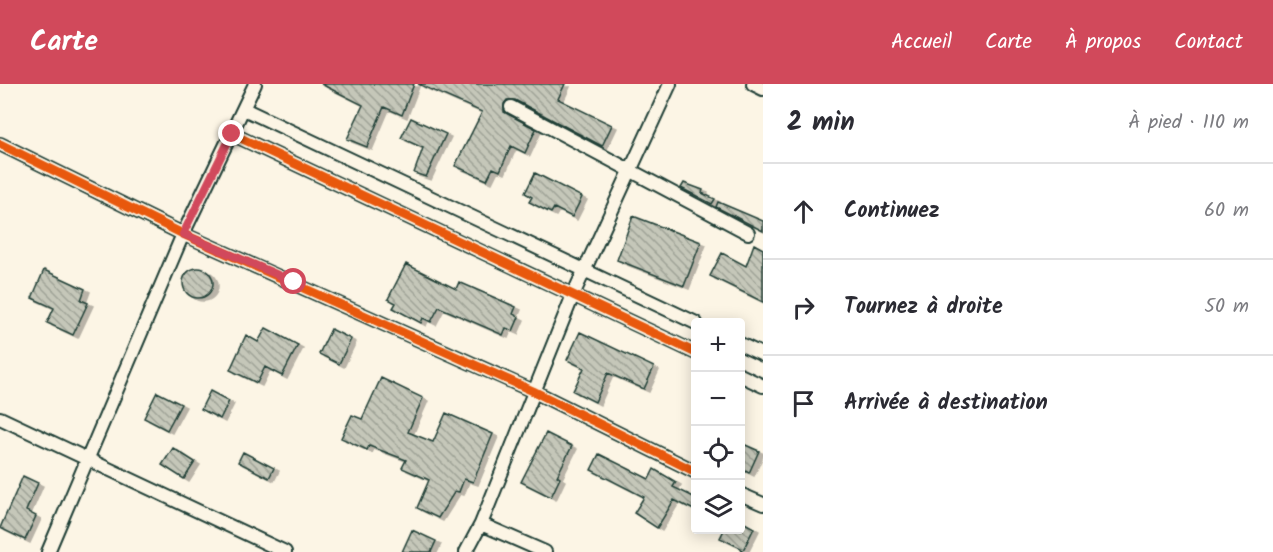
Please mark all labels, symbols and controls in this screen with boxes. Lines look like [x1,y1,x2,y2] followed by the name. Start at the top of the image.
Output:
[30,20,98,65] text: Carte
[891,26,952,59] text: Accueil
[985,26,1032,59] text: Carte
[1065,26,1141,59] text: À propos
[1174,26,1243,59] text: Contact
[787,102,855,144] text: 2 min
[1128,107,1249,139] text: À pied · 110 m
[218,120,244,146] route end
[844,194,940,229] text: Continuez
[787,195,820,228] icon: ahead
[1204,195,1249,227] text: 60 m
[280,268,306,294] route start
[844,290,1003,325] text: Tournez à droite
[787,291,820,324] icon: right
[1204,291,1249,323] text: 50 m
[691,318,745,534] map controls
[691,318,745,372] button: +
[691,372,745,426] button: −
[844,386,1048,421] text: Arrivée à destination
[787,387,820,420] icon: arrive
[691,426,745,480] button: locate
[691,480,745,534] button: layers

